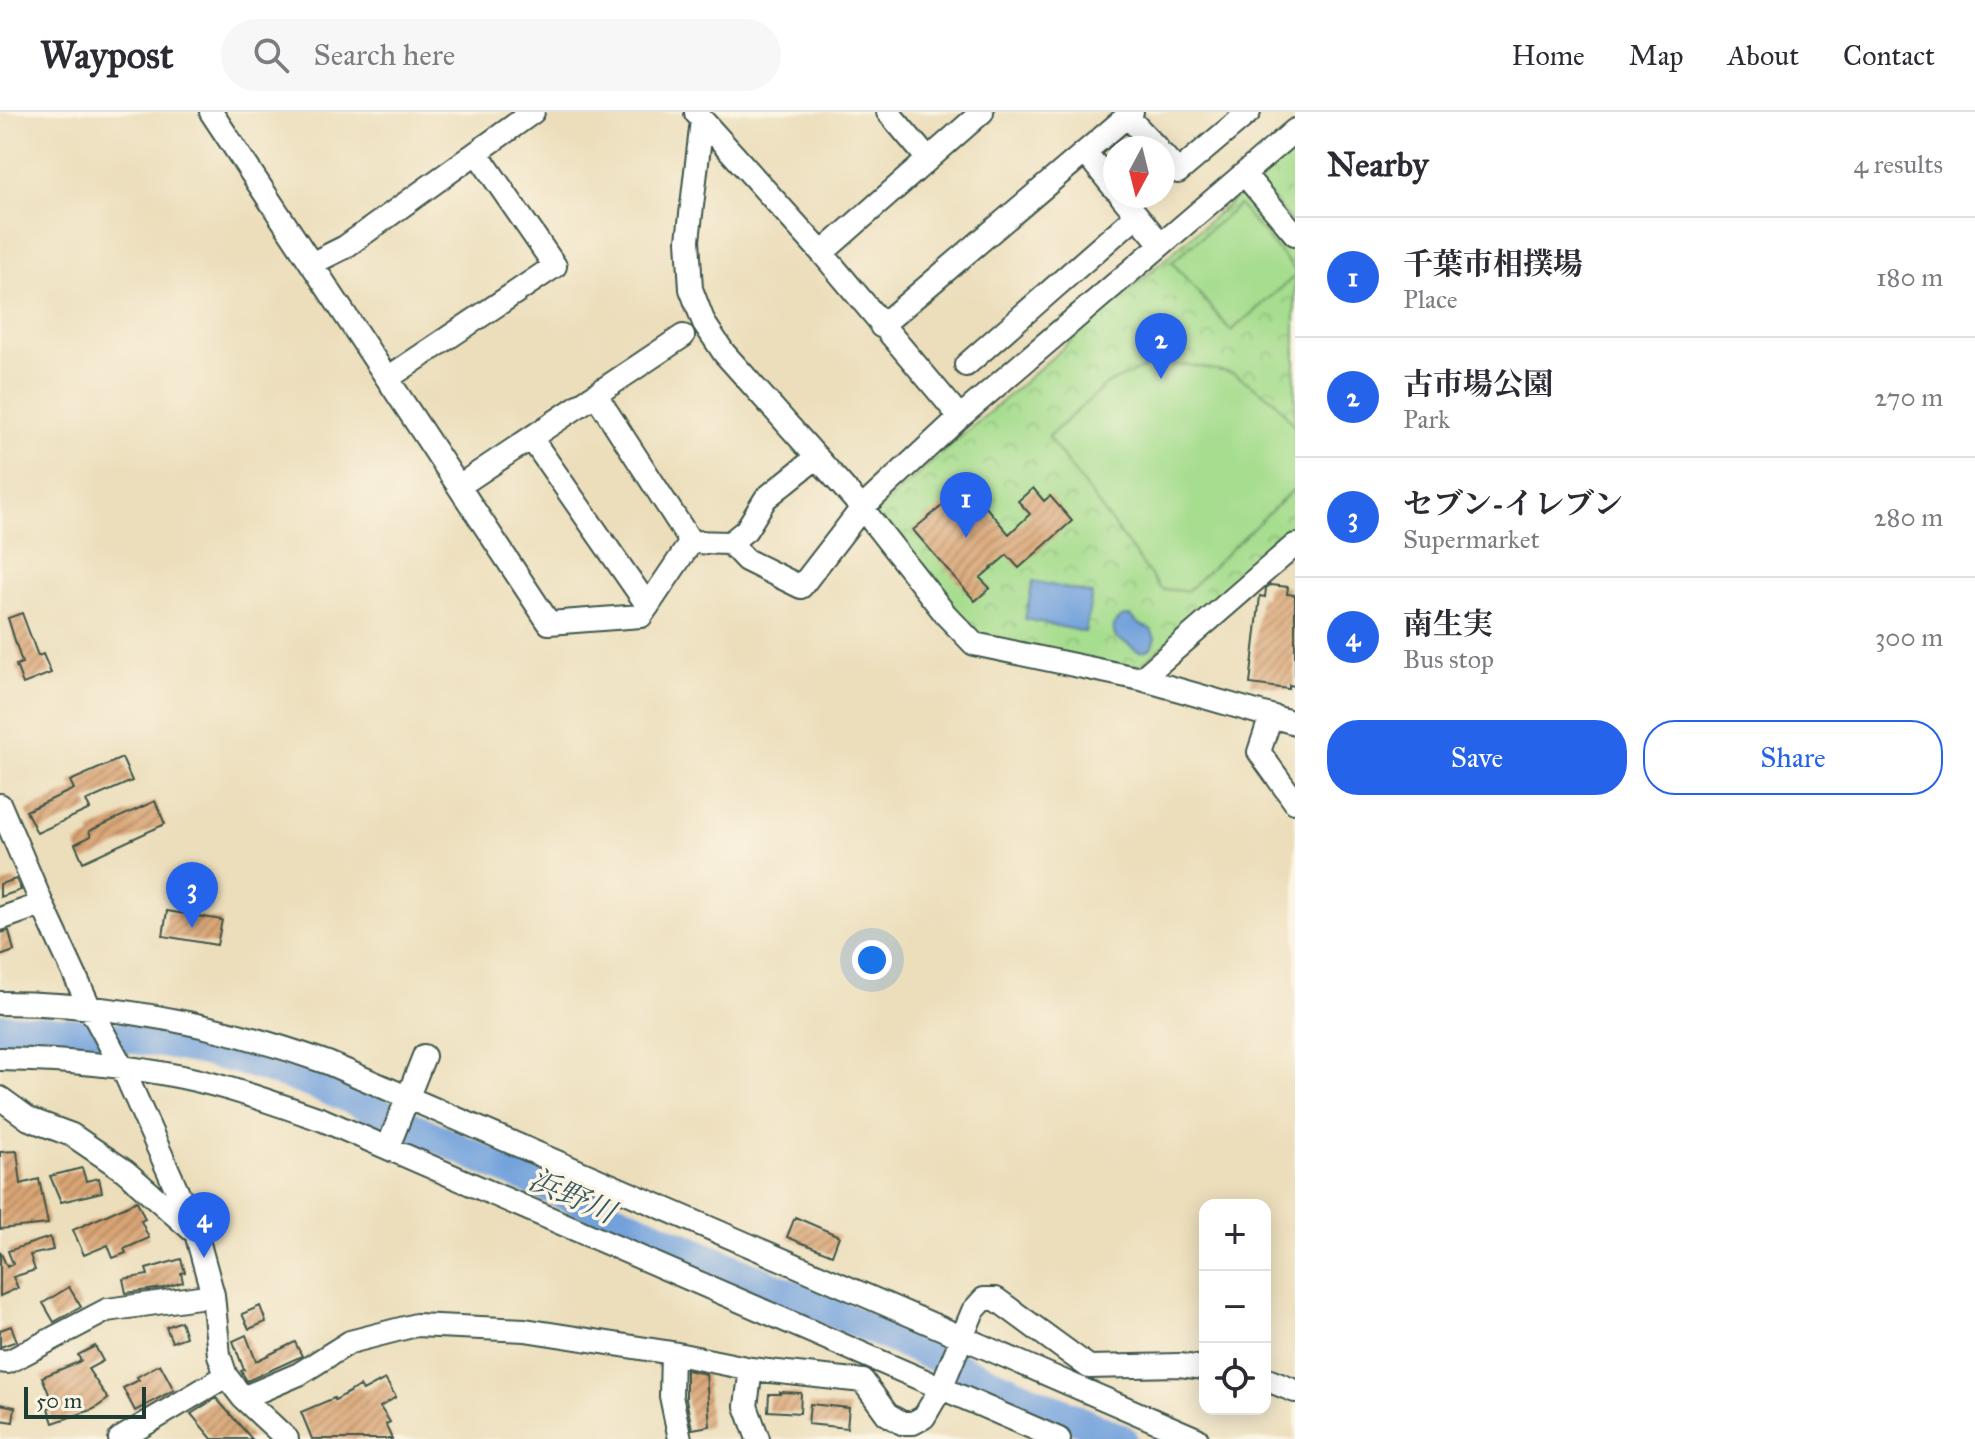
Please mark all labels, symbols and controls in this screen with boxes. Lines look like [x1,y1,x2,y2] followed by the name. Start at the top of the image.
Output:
[221,19,781,91] search box
[40,32,173,78] text: Waypost
[249,33,293,77] icon: search
[313,37,455,73] text: Search here
[1512,38,1585,73] text: Home
[1629,38,1683,73] text: Map
[1727,38,1799,73] text: About
[1843,38,1935,73] text: Contact
[1103,136,1175,208] north arrow
[1327,144,1429,185] text: Nearby
[1854,148,1943,180] text: 4 results
[1403,246,1583,282] text: 千葉市相撲場
[1348,261,1358,293] text: 1
[1876,261,1943,293] text: 180 m
[1403,283,1458,315] text: Place
[1135,313,1187,379] pin: 2
[1403,366,1553,402] text: 古市場公園
[1347,381,1359,413] text: 2
[1874,381,1943,413] text: 270 m
[1403,403,1450,435] text: Park
[940,472,992,538] pin: 1
[1403,486,1623,522] text: セブン-イレブン
[1348,501,1358,533] text: 3
[1874,501,1943,533] text: 280 m
[1403,523,1540,555] text: Supermarket
[1403,606,1493,642] text: 南生実
[1346,621,1360,653] text: 4
[1875,621,1943,653] text: 300 m
[1403,643,1494,675] text: Bus stop
[1327,720,1627,795] button: Save
[1643,720,1943,795] button: Share
[166,862,218,928] pin: 3
[852,940,892,980] your location
[524,1161,623,1232] water label: 浜野川
[178,1192,230,1258] pin: 4
[1199,1199,1271,1415] map controls
[1199,1199,1271,1271] button: +
[1199,1271,1271,1343] button: −
[1199,1343,1271,1415] button: locate
[24,1383,146,1419] scale bar
[36,1387,82,1414] text: 50 m

